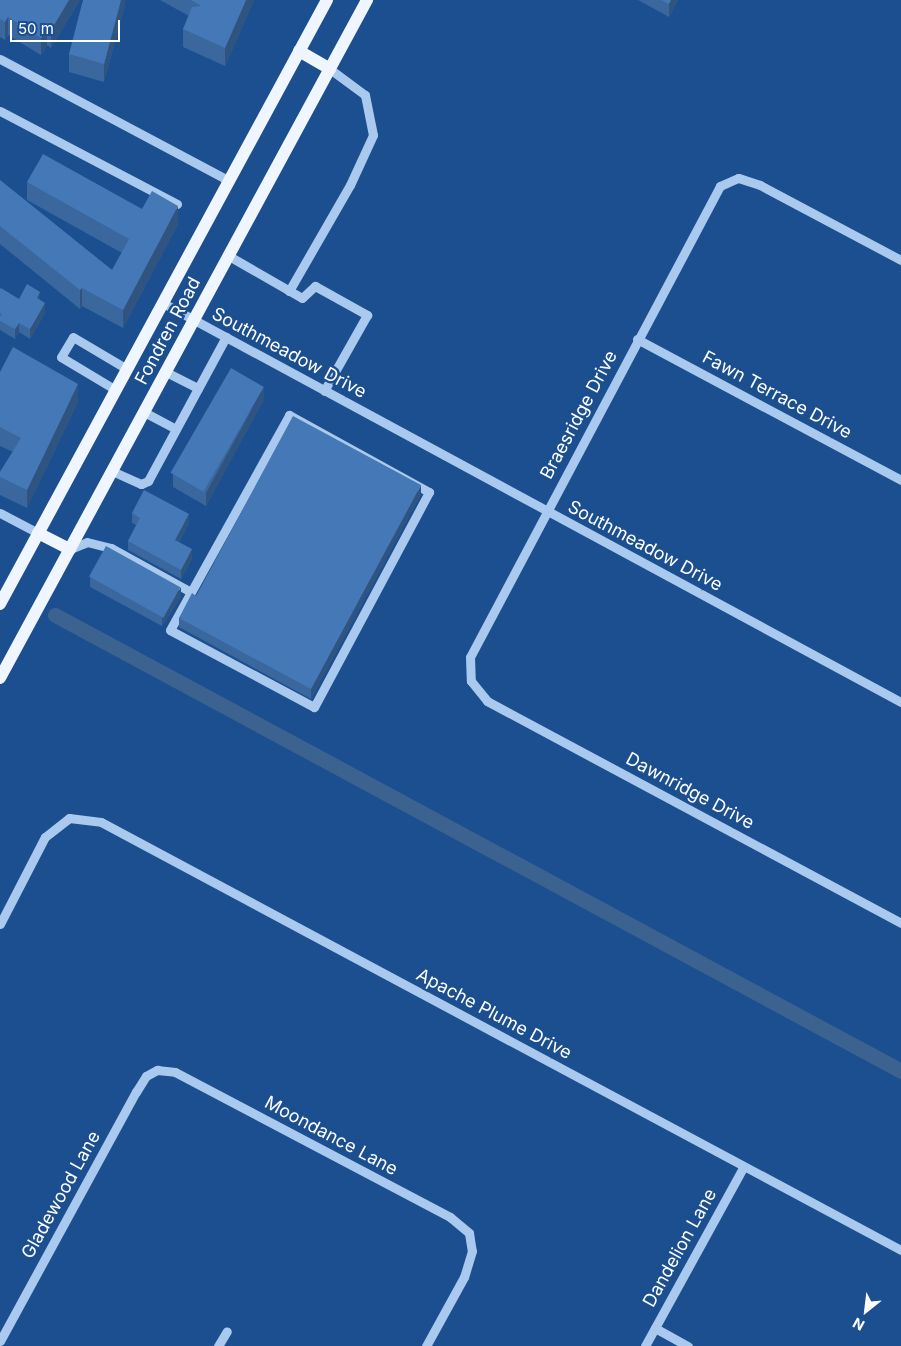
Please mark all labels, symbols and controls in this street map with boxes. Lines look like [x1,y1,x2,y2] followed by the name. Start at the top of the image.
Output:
[12,10,122,42] scale bar
[18,19,54,38] text: 50 m
[131,274,205,388] street label: Fondren Road
[208,303,370,403] street label: Southmeadow Drive
[536,347,622,483] street label: Braesridge Drive
[699,347,855,443] street label: Fawn Terrace Drive
[564,496,726,596] street label: Southmeadow Drive
[622,748,758,834] street label: Dawnridge Drive
[413,964,575,1064] street label: Apache Plume Drive
[261,1092,401,1180] street label: Moondance Lane
[17,1127,105,1263] street label: Gladewood Lane
[639,1185,721,1311] street label: Dandelion Lane
[841,1286,891,1336] north arrow
[850,1315,867,1335] text: N

